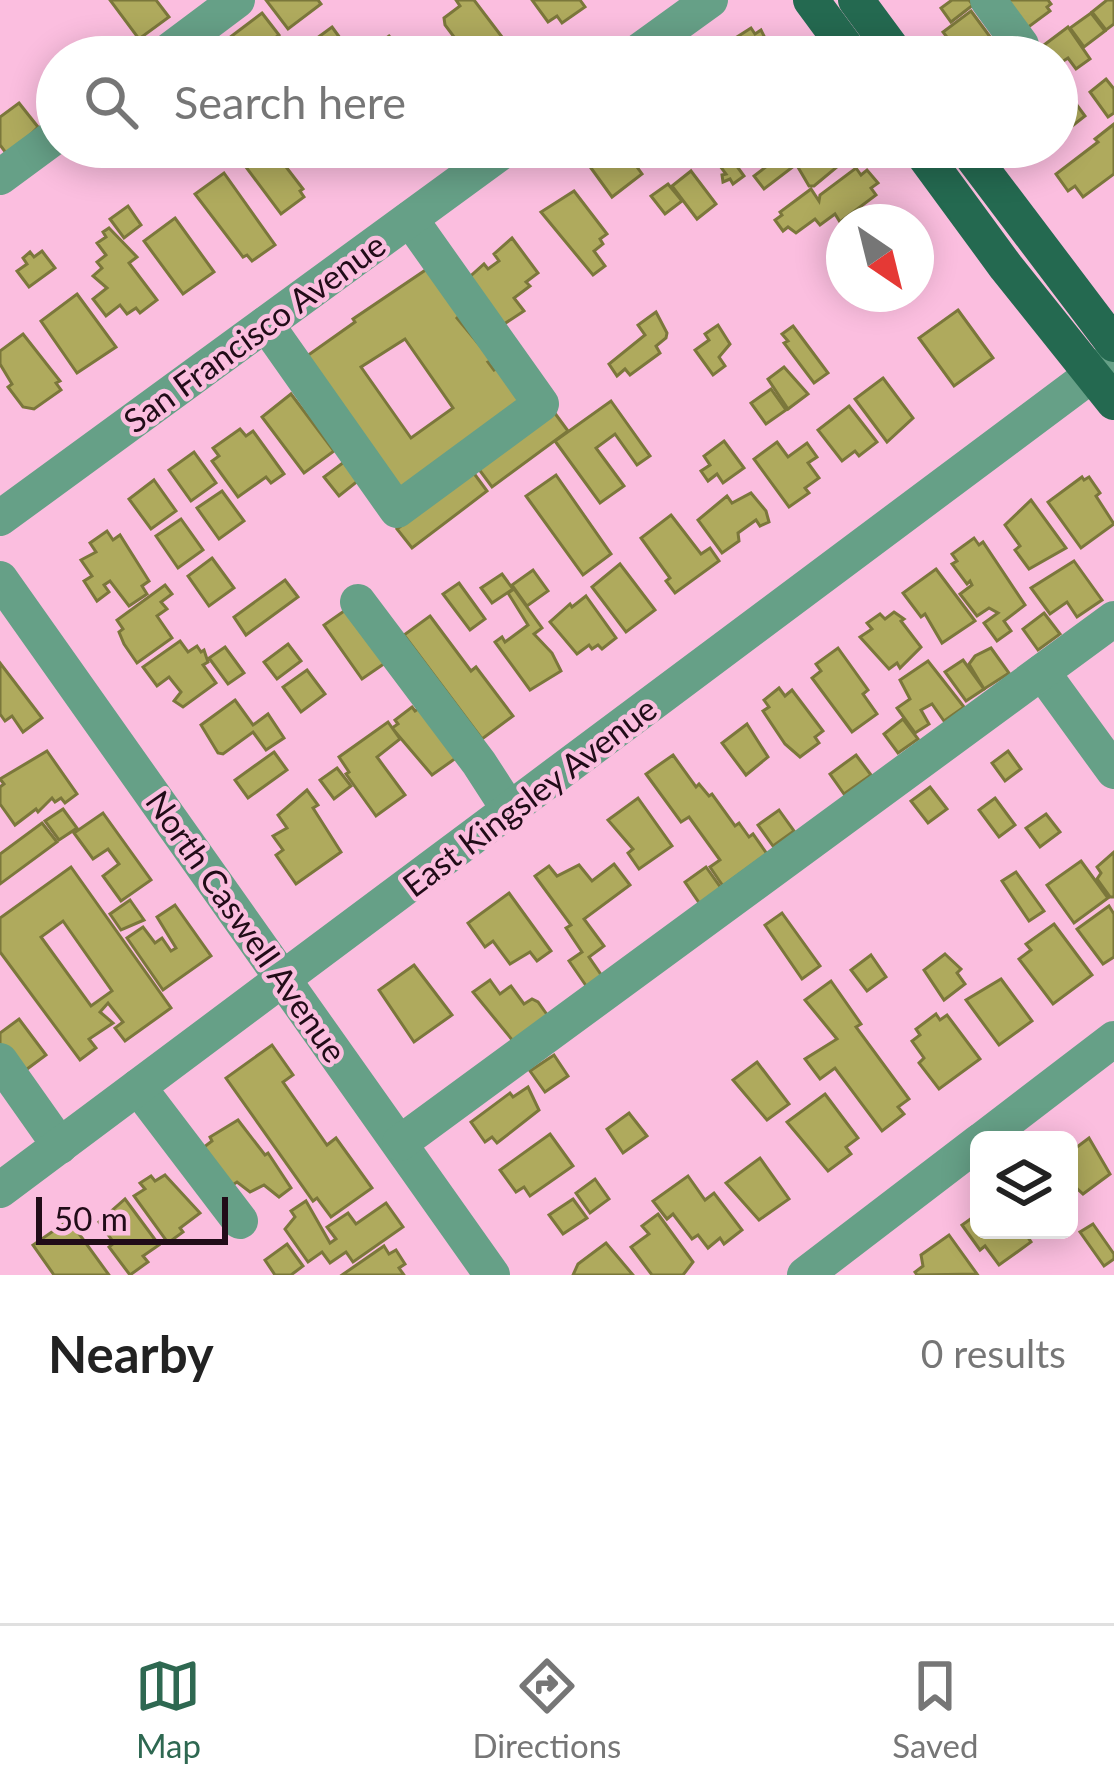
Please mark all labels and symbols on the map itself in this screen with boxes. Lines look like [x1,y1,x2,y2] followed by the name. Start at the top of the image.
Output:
[826,204,934,312] north arrow
[115,224,393,440] street label: San Francisco Avenue
[394,688,664,904] street label: East Kingsley Avenue
[138,783,356,1069] street label: North Caswell Avenue
[36,1191,228,1244] scale bar

